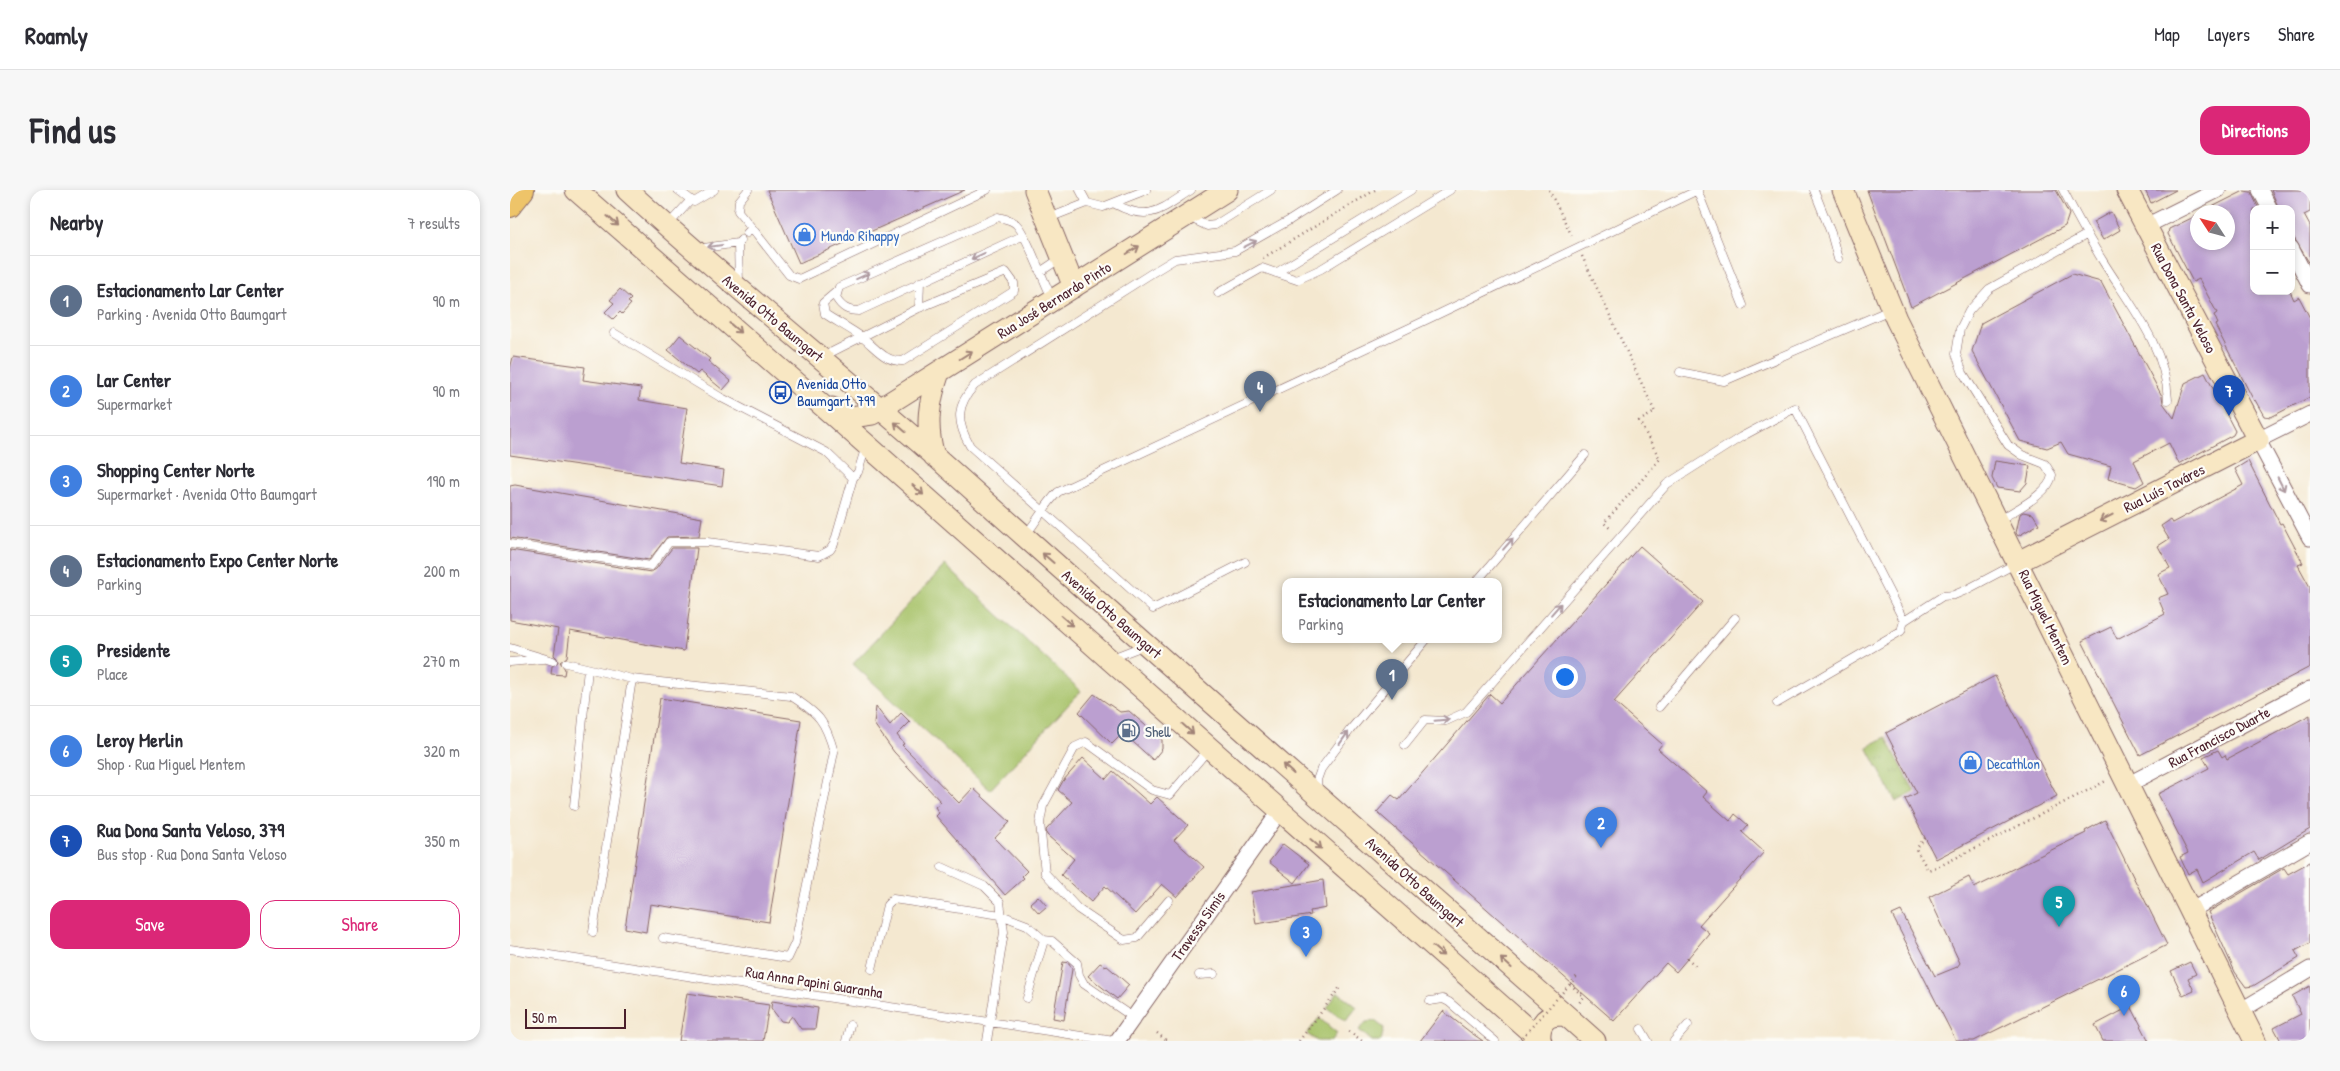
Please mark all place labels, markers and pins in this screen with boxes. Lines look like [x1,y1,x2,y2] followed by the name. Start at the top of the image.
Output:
[793,223,817,247] shop icon: Mundo Rihappy
[821,225,900,246] place label: Mundo Rihappy
[1244,371,1276,412] pin: 4
[797,373,876,411] place label: Avenida Otto Baumgart, 799
[2213,375,2245,416] pin: 7
[769,380,793,404] bus stop icon: Avenida Otto Baumgart, 799
[1376,659,1408,700] pin: 1
[1117,719,1141,743] fuel station icon: Shell
[1145,721,1171,742] place label: Shell
[1959,751,1983,775] shop icon: Decathlon
[1987,753,2040,774] place label: Decathlon
[1585,807,1617,848] pin: 2
[2043,886,2075,927] pin: 5
[1290,916,1322,957] pin: 3
[2108,975,2140,1016] pin: 6

